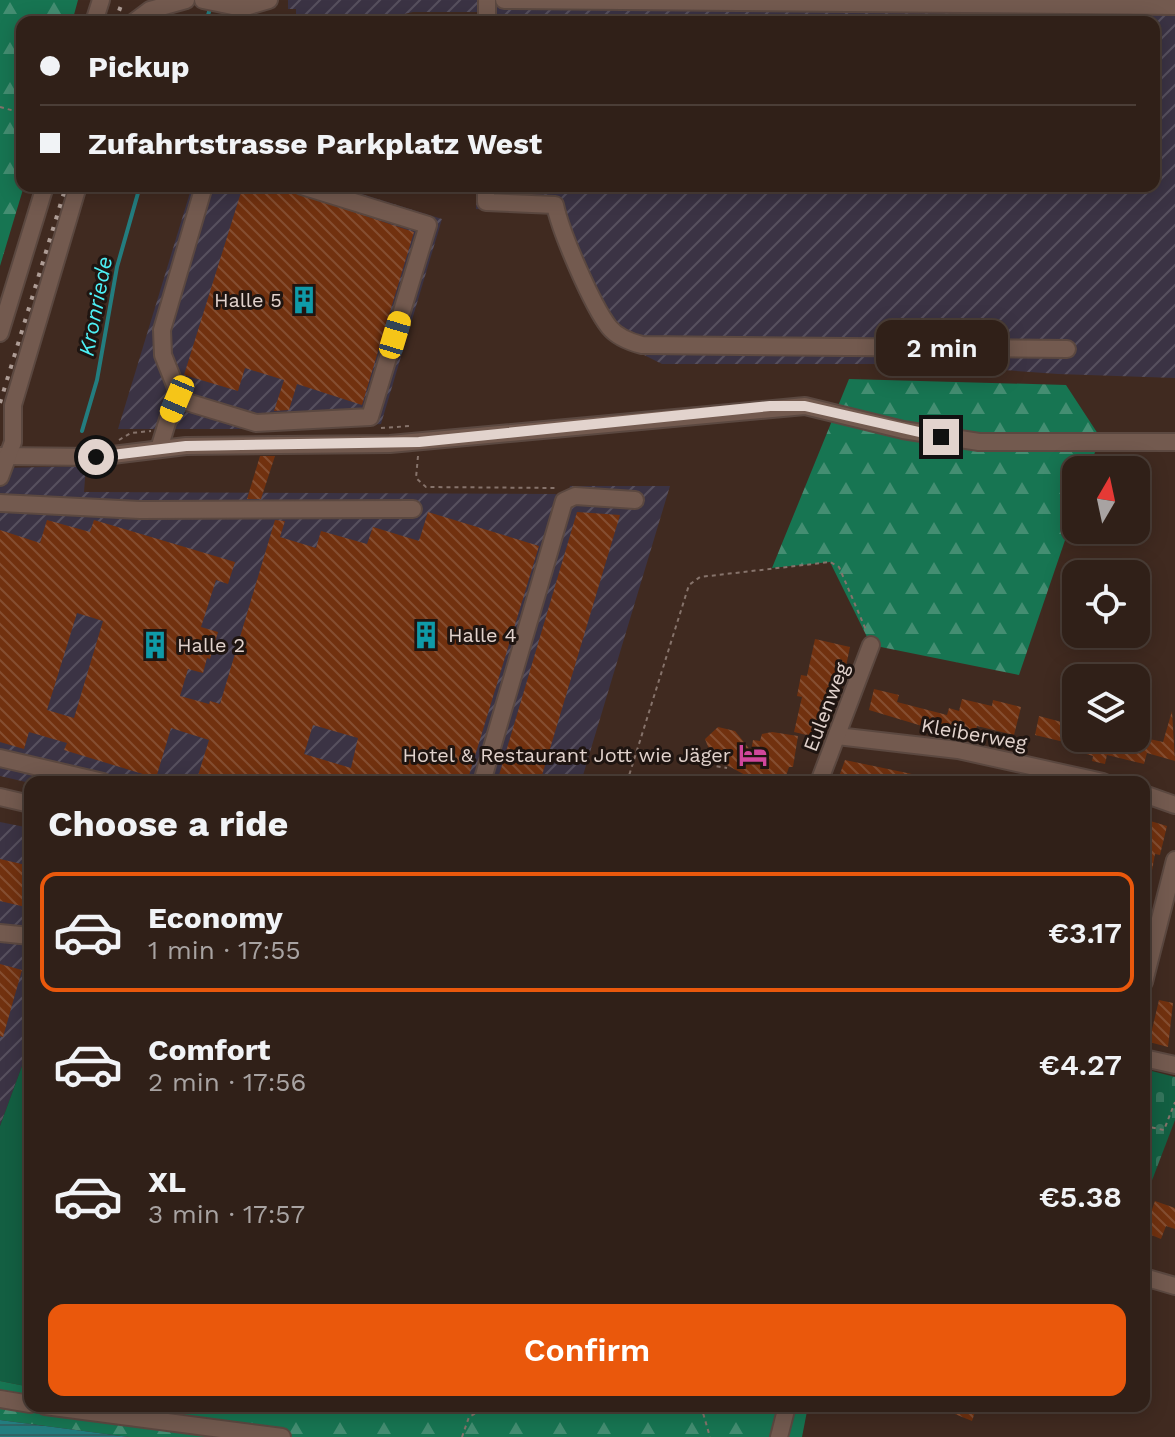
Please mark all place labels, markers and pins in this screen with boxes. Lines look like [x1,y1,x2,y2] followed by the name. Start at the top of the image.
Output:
[289,285,319,315] building icon: Halle 5
[214,288,282,312] place label: Halle 5
[411,620,441,650] building icon: Halle 4
[448,623,517,647] place label: Halle 4
[140,630,170,660] building icon: Halle 2
[177,633,245,657] place label: Halle 2
[738,740,768,770] hotel icon: Hotel & Restaurant Jott wie Jäger
[403,743,731,767] place label: Hotel & Restaurant Jott wie Jäger

